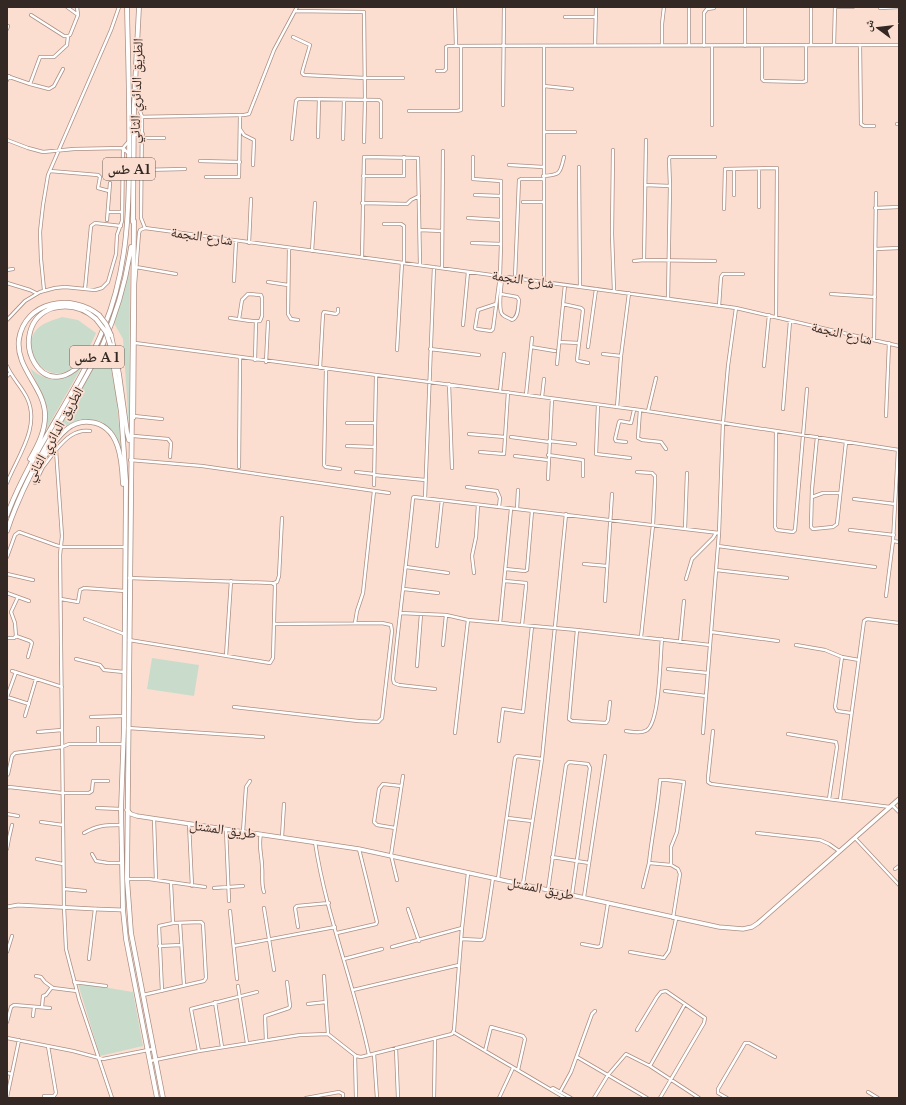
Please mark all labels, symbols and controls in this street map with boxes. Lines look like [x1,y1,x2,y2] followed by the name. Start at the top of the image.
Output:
[858,8,898,48] north arrow
[860,18,878,33] text: ش
[125,38,149,144] street label: الطريق الدائري الثاني
[103,158,155,180] road number: طس A1
[170,223,234,250] street label: شارع النجمة
[491,266,555,293] street label: شارع النجمة
[809,317,874,350] street label: شارع النجمة
[70,346,124,368] road number: طس A 1
[21,384,90,486] street label: الطريق الدائري الثاني
[188,815,258,844] street label: طريق المشتل
[506,872,576,905] street label: طريق المشتل

